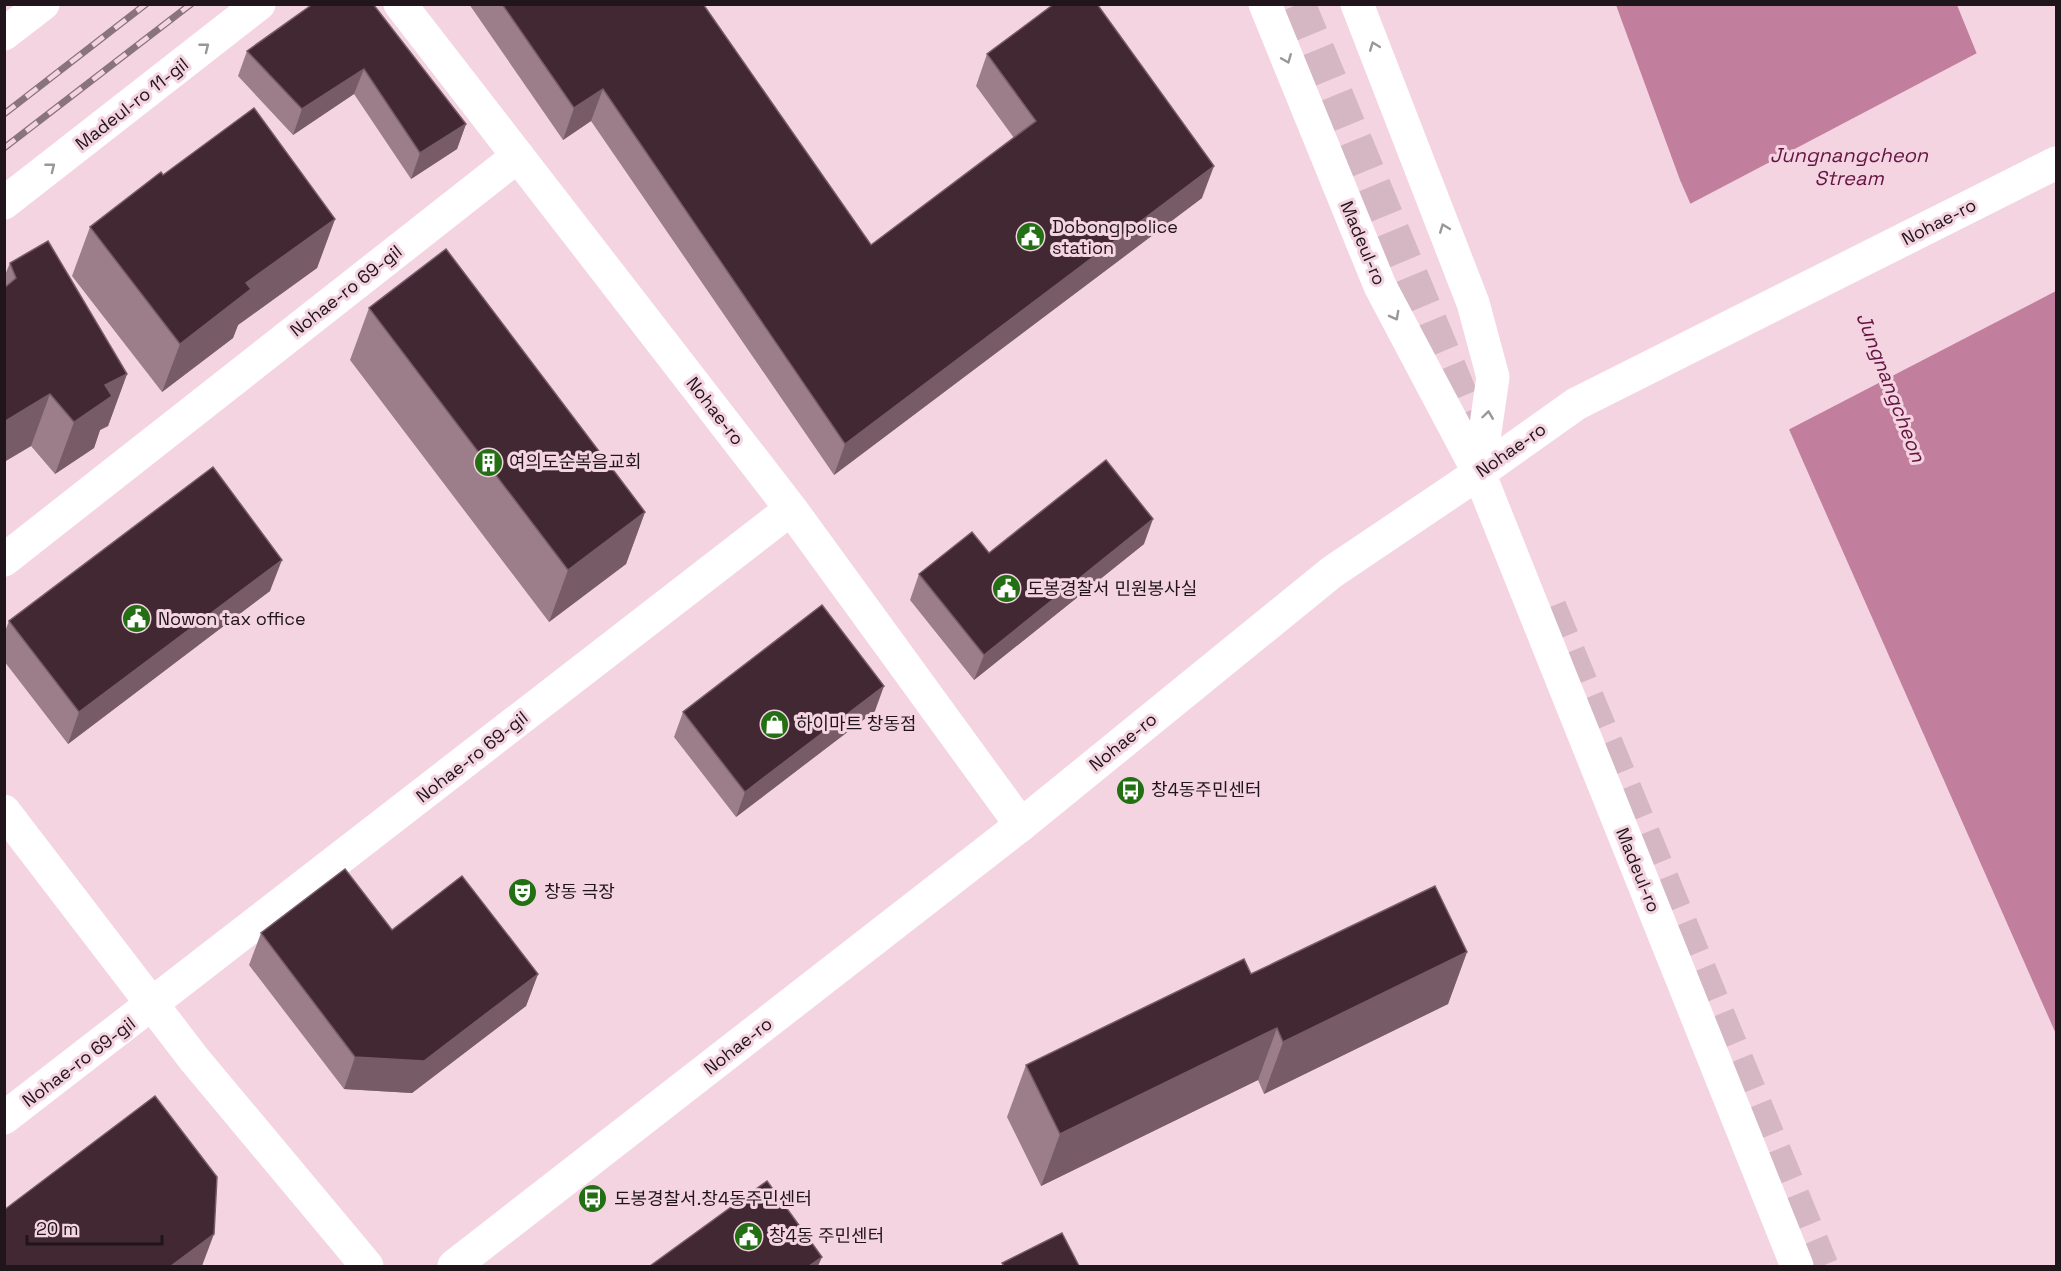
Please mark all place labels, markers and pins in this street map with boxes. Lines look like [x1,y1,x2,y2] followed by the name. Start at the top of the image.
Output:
[1052,215,1178,259] place label: Dobong police station
[1015,221,1047,253] public building icon: Dobong police station
[472,446,504,478] building icon: 여의도순복음교회
[509,450,641,473] place label: 여의도순복음교회
[990,573,1022,605] public building icon: 도봉경찰서 민원봉사실
[1027,577,1197,600] place label: 도봉경찰서 민원봉사실
[121,603,153,635] public building icon: Nowon tax office
[158,607,306,630] place label: Nowon tax office
[759,708,791,740] shop icon: 하이마트 창동점
[796,712,917,735] place label: 하이마트 창동점
[1114,774,1146,806] bus stop icon: 창4동주민센터
[1151,778,1262,801] place label: 창4동주민센터
[507,876,539,908] theatre icon: 창동 극장
[544,880,615,903] place label: 창동 극장
[577,1183,609,1215] bus stop icon: 도봉경찰서.창4동주민센터
[614,1187,812,1210] place label: 도봉경찰서.창4동주민센터
[732,1220,764,1252] public building icon: 창4동 주민센터
[769,1224,884,1247] place label: 창4동 주민센터

